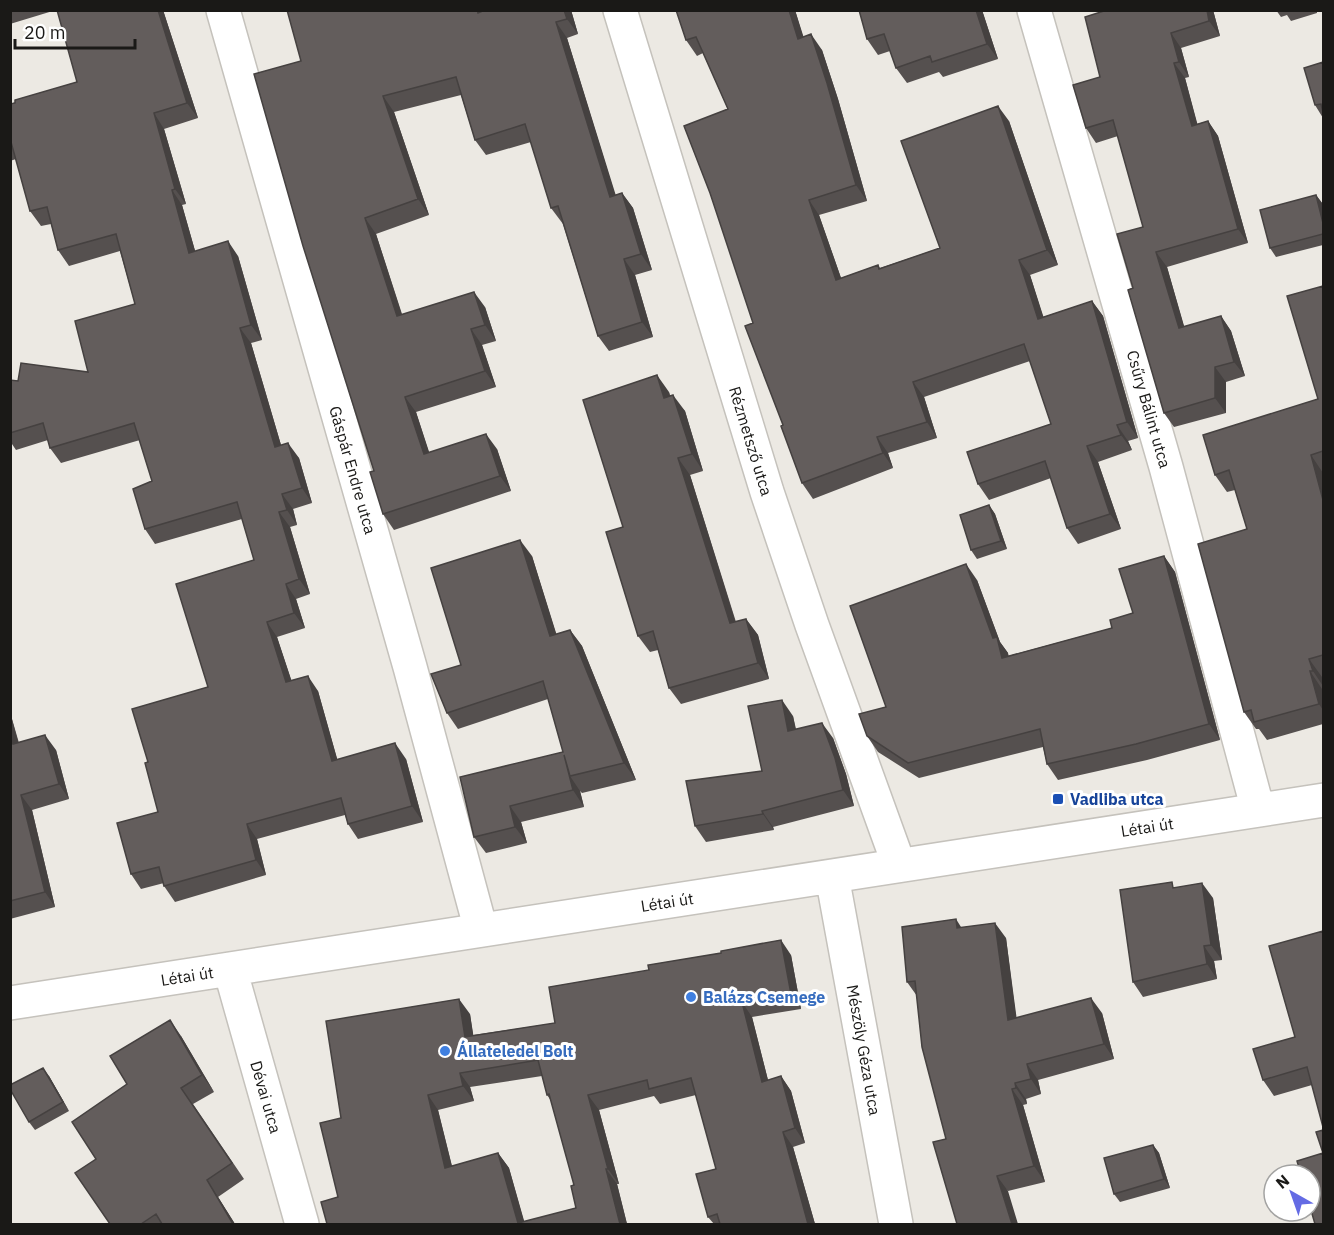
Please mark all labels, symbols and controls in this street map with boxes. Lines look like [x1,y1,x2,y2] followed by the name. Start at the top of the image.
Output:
[15,12,135,50] scale bar
[24,21,66,44] text: 20 m
[1123,348,1176,471] street label: Csűry Bálint utca
[725,384,777,499] street label: Rézmetsző utca
[325,404,381,537] street label: Gáspár Endre utca
[1070,789,1164,809] place label: Vadliba utca
[1051,792,1065,806] marker: Vadliba utca
[1119,813,1175,841] street label: Létai út
[639,888,695,916] street label: Létai út
[159,962,215,990] street label: Létai út
[843,983,885,1117] street label: Mészöly Géza utca
[703,987,825,1007] place label: Balázs Csemege
[684,990,698,1004] marker: Balázs Csemege
[457,1040,573,1061] place label: Állateledel Bolt
[438,1044,452,1058] marker: Állateledel Bolt
[246,1058,286,1136] street label: Dévai utca
[1262,1163,1322,1223] north arrow
[1271,1170,1293,1193] text: N

